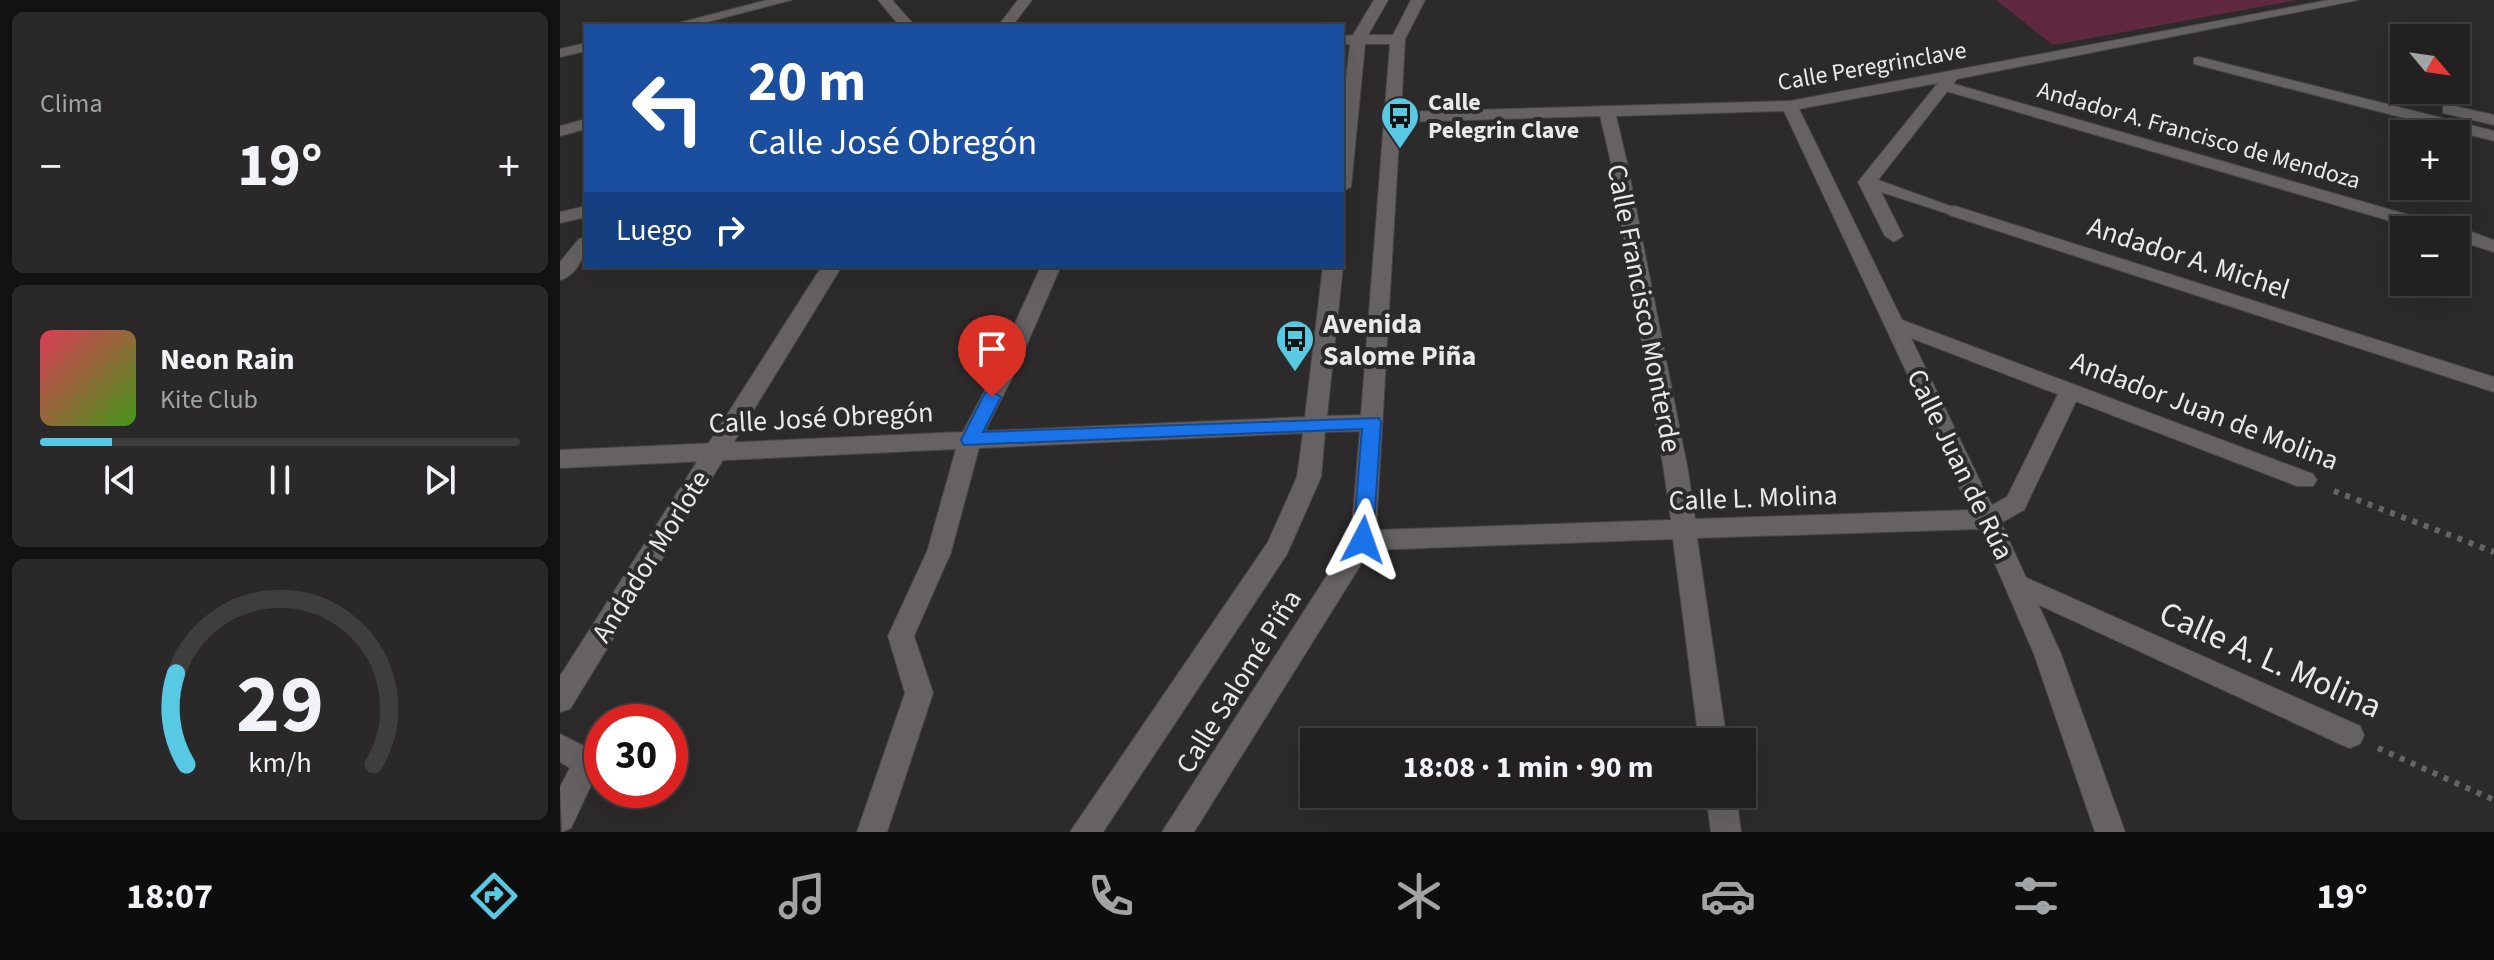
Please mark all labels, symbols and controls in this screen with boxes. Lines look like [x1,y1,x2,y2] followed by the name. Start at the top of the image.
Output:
[2390,24,2470,104] north arrow
[2390,24,2470,296] map controls
[1775,33,1969,100] street label: Calle Peregrinclave
[748,43,866,122] text: 20 m
[616,56,720,160] icon: left
[2033,73,2365,198] street label: Andador A. Francisco de Mendoza
[40,85,103,122] text: Clima
[1428,85,1579,148] place label: Calle Pelegrin Clave
[1379,95,1421,150] bus stop icon: Calle Pelegrin Clave
[748,117,1037,168] text: Calle José Obregón
[2390,120,2470,200] button: +
[237,124,323,209] text: 19°
[40,136,62,199] text: −
[498,136,520,199] text: +
[1596,161,1692,456] street label: Calle Francisco Monterde
[2083,206,2295,309] street label: Andador A. Michel
[708,208,752,252] icon: right
[616,209,692,252] text: Luego
[2390,216,2470,296] button: −
[1322,304,1476,376] place label: Avenida Salome Piña
[958,315,1026,397] pin
[1274,318,1316,373] bus stop icon: Avenida Salome Piña
[970,327,1014,371] icon: arrive
[160,338,295,381] text: Neon Rain
[2065,341,2344,480] street label: Andador Juan de Molina
[1897,362,2024,567] street label: Calle Juan de Rúa
[160,381,258,418] text: Kite Club
[708,392,934,444] street label: Calle José Obregón
[98,458,142,502] icon: previous
[258,458,302,502] icon: pause
[418,458,462,502] icon: next
[582,463,720,650] street label: Andador Morlote
[1668,475,1838,521] street label: Calle L. Molina
[1321,498,1405,582] position arrow
[1166,582,1311,781] street label: Calle Salomé Piña
[2151,589,2390,731] street label: Calle A. L. Molina
[236,646,324,764] text: 29
[584,704,688,808] speed limit sign: 30
[248,744,312,784] text: km/h
[1403,746,1653,789] text: 18:08 · 1 min · 90 m
[466,868,522,924] icon: directions
[774,868,830,924] icon: music
[1083,868,1139,924] icon: phone
[1391,868,1447,924] icon: climate
[1700,868,1756,924] icon: car
[2008,868,2064,924] icon: filters
[126,871,213,922] text: 18:07
[2317,871,2368,922] text: 19°

